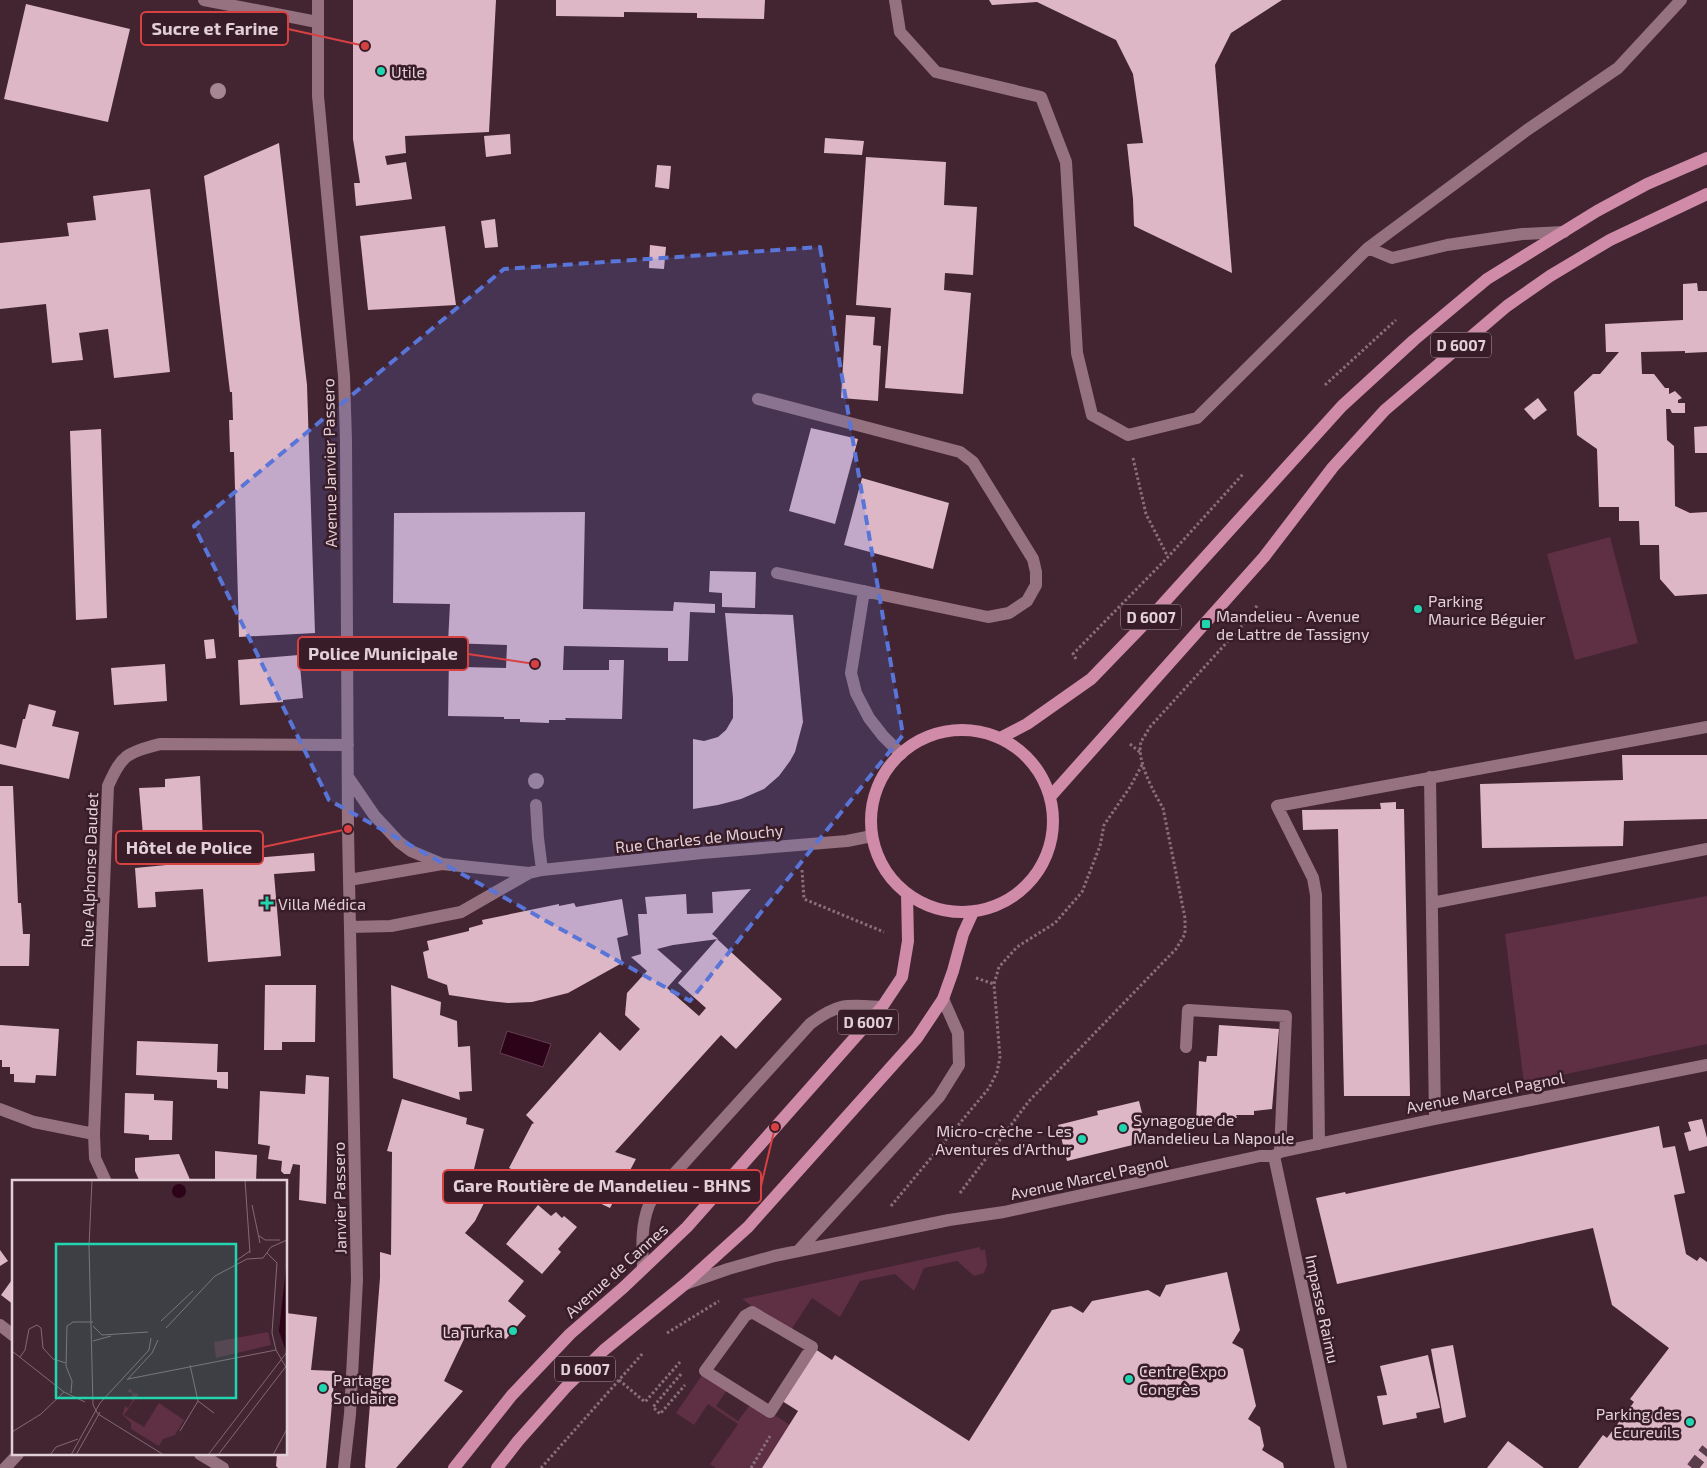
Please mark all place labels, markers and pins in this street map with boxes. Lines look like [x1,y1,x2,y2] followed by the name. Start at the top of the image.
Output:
[141,12,288,45] callout: Sucre et Farine
[391,62,425,81] place label: Utile
[375,65,387,77] marker: Utile
[1428,591,1546,628] place label: Parking Maurice Béguier
[1412,603,1424,615] marker: Parking Maurice Béguier
[1216,606,1370,643] place label: Mandelieu - Avenue de Lattre de Tassigny
[1200,618,1212,630] marker: Mandelieu - Avenue de Lattre de Tassigny
[298,637,468,670] callout: Police Municipale
[116,831,263,864] callout: Hôtel de Police
[278,894,366,913] place label: Villa Médica
[260,896,274,910] marker: Villa Médica
[1133,1110,1294,1147] place label: Synagogue de Mandelieu La Napoule
[935,1121,1073,1158] place label: Micro-crèche - Les Aventures d'Arthur
[1117,1122,1129,1134] marker: Synagogue de Mandelieu La Napoule
[1076,1133,1088,1145] marker: Micro-crèche - Les Aventures d'Arthur
[443,1170,761,1203] callout: Gare Routière de Mandelieu - BHNS
[442,1322,503,1341] place label: La Turka
[507,1325,519,1337] marker: La Turka
[1139,1361,1226,1398] place label: Centre Expo Congrès
[333,1370,397,1407] place label: Partage Solidaire
[1123,1373,1135,1385] marker: Centre Expo Congrès
[317,1382,329,1394] marker: Partage Solidaire
[1596,1404,1680,1441] place label: Parking des Ecureuils
[1684,1416,1696,1428] marker: Parking des Ecureuils

